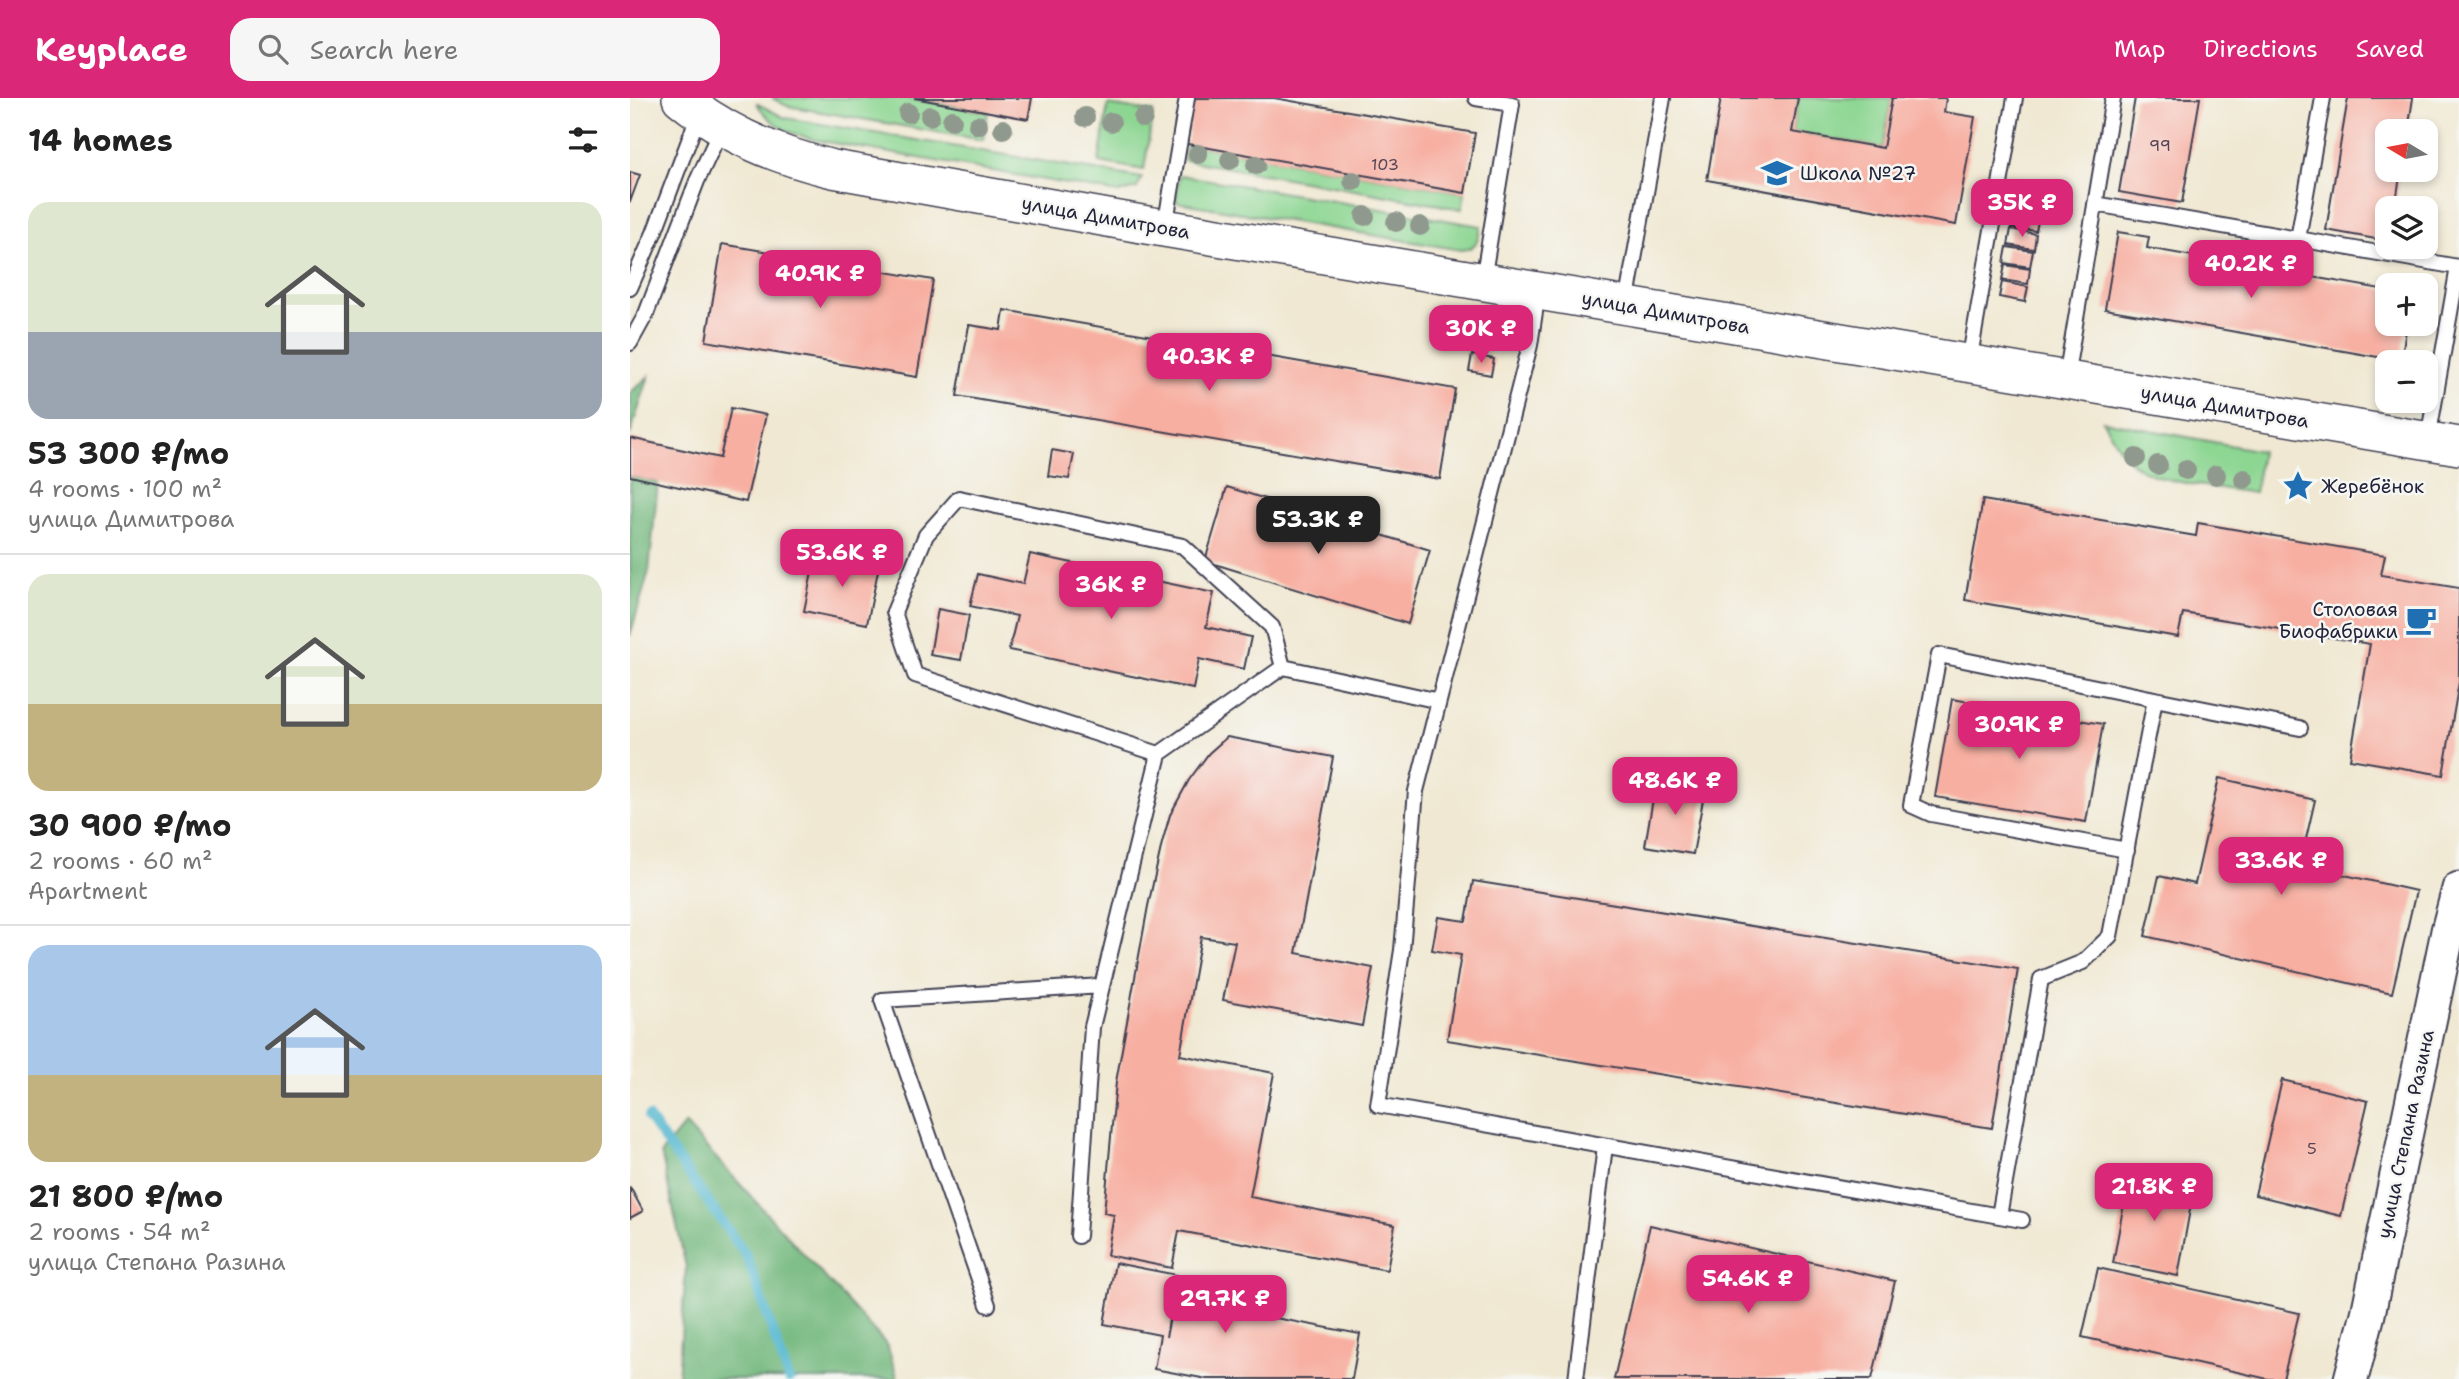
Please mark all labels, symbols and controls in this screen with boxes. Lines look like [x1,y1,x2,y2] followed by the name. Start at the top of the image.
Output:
[230,18,720,81] search box
[35,27,188,72] text: Keyplace
[254,30,292,68] icon: search
[310,32,458,67] text: Search here
[2114,33,2165,65] text: Map
[2203,33,2318,65] text: Directions
[2356,33,2424,65] text: Saved
[2375,119,2438,182] north arrow
[2375,119,2438,413] map controls
[28,120,173,161] text: 14 homes
[564,121,602,159] icon: filters
[2149,135,2171,156] house number: 99
[1371,154,1399,175] house number: 103
[1760,156,1794,190] school or university icon: Школа №27
[1800,161,1916,186] place label: Школа №27
[1973,180,2071,239] pin: 35K ₽
[1987,187,2057,217] text: 35K ₽
[1020,190,1192,245] street label: улица Димитрова
[2375,196,2438,259] button: layers
[2186,240,2316,300] pin: 40.2K ₽
[252,247,378,373] icon: home
[2205,248,2297,278] text: 40.2K ₽
[755,250,885,310] pin: 40.9K ₽
[775,258,865,288] text: 40.9K ₽
[2375,273,2438,336] button: +
[1580,285,1752,340] street label: улица Димитрова
[1432,306,1530,365] pin: 30K ₽
[1445,313,1517,343] text: 30K ₽
[1144,334,1274,393] pin: 40.3K ₽
[1163,341,1255,371] text: 40.3K ₽
[2375,350,2438,413] button: −
[2139,379,2311,434] street label: улица Димитрова
[28,433,229,474] text: 53 300 ₽/mo
[2281,469,2315,503] place icon: Жеребёнок
[28,474,222,504] text: 4 rooms · 100 m²
[2321,474,2424,499] place label: Жеребёнок
[1253,496,1383,556] pin: 53.3K ₽
[28,504,234,534] text: улица Димитрова
[1272,504,1364,534] text: 53.3K ₽
[777,530,907,589] pin: 53.6K ₽
[796,537,888,567] text: 53.6K ₽
[1062,561,1160,621] pin: 36K ₽
[1075,569,1147,599] text: 36K ₽
[2279,597,2398,644] place label: Столовая Биофабрики
[2404,603,2438,637] cafe icon: Столовая Биофабрики
[252,619,378,745] icon: home
[1954,702,2084,761] pin: 30.9K ₽
[1974,709,2064,739] text: 30.9K ₽
[1610,758,1740,817] pin: 48.6K ₽
[1628,765,1722,795] text: 48.6K ₽
[28,805,232,846] text: 30 900 ₽/mo
[2216,838,2346,897] pin: 33.6K ₽
[2235,845,2327,875] text: 33.6K ₽
[28,846,213,876] text: 2 rooms · 60 m²
[28,876,148,906] text: Apartment
[252,990,378,1116] icon: home
[2371,1027,2440,1241] street label: улица Степана Разина
[2307,1138,2317,1159] house number: 5
[2089,1164,2219,1223] pin: 21.8K ₽
[2111,1171,2197,1201] text: 21.8K ₽
[28,1176,223,1217] text: 21 800 ₽/mo
[28,1217,211,1247] text: 2 rooms · 54 m²
[28,1247,286,1277] text: улица Степана Разина
[1683,1256,1813,1315] pin: 54.6K ₽
[1702,1263,1794,1293] text: 54.6K ₽
[1160,1276,1290,1335] pin: 29.7K ₽
[1180,1283,1270,1313] text: 29.7K ₽

